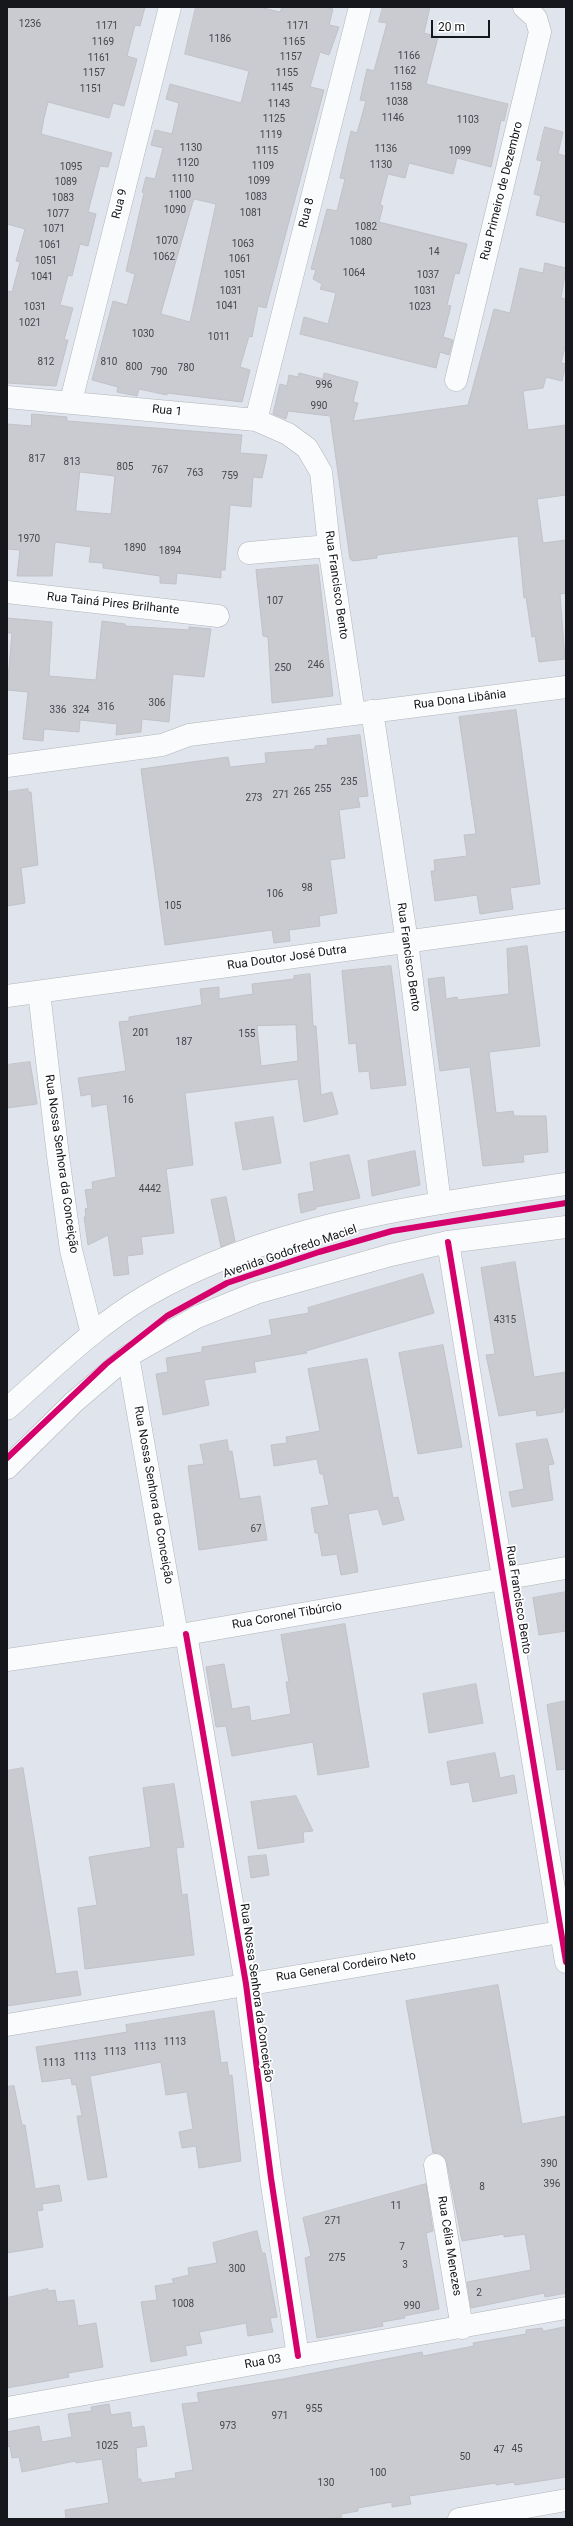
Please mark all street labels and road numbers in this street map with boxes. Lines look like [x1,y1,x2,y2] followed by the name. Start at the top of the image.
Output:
[478,120,526,262] street label: Rua Primeiro de Dezembro
[109,188,131,220] street label: Rua 9
[296,197,318,229] street label: Rua 8
[151,402,183,420] street label: Rua 1
[321,530,351,640] street label: Rua Francisco Bento
[46,590,180,618] street label: Rua Tainá Pires Brilhante
[413,687,507,713] street label: Rua Dona Libânia
[393,902,423,1012] street label: Rua Francisco Bento
[226,942,348,974] street label: Rua Doutor José Dutra
[41,1074,81,1254] street label: Rua Nossa Senhora da Conceição
[221,1222,359,1282] street label: Avenida Godofredo Maciel
[130,1405,176,1585] street label: Rua Nossa Senhora da Conceição
[502,1545,534,1655] street label: Rua Francisco Bento
[231,1599,343,1633] street label: Rua Coronel Tibúrcio
[236,1903,276,2083] street label: Rua Nossa Senhora da Conceição
[275,1949,417,1985] street label: Rua General Cordeiro Neto
[434,2195,464,2297] street label: Rua Célia Menezes
[244,2352,282,2372] street label: Rua 03

